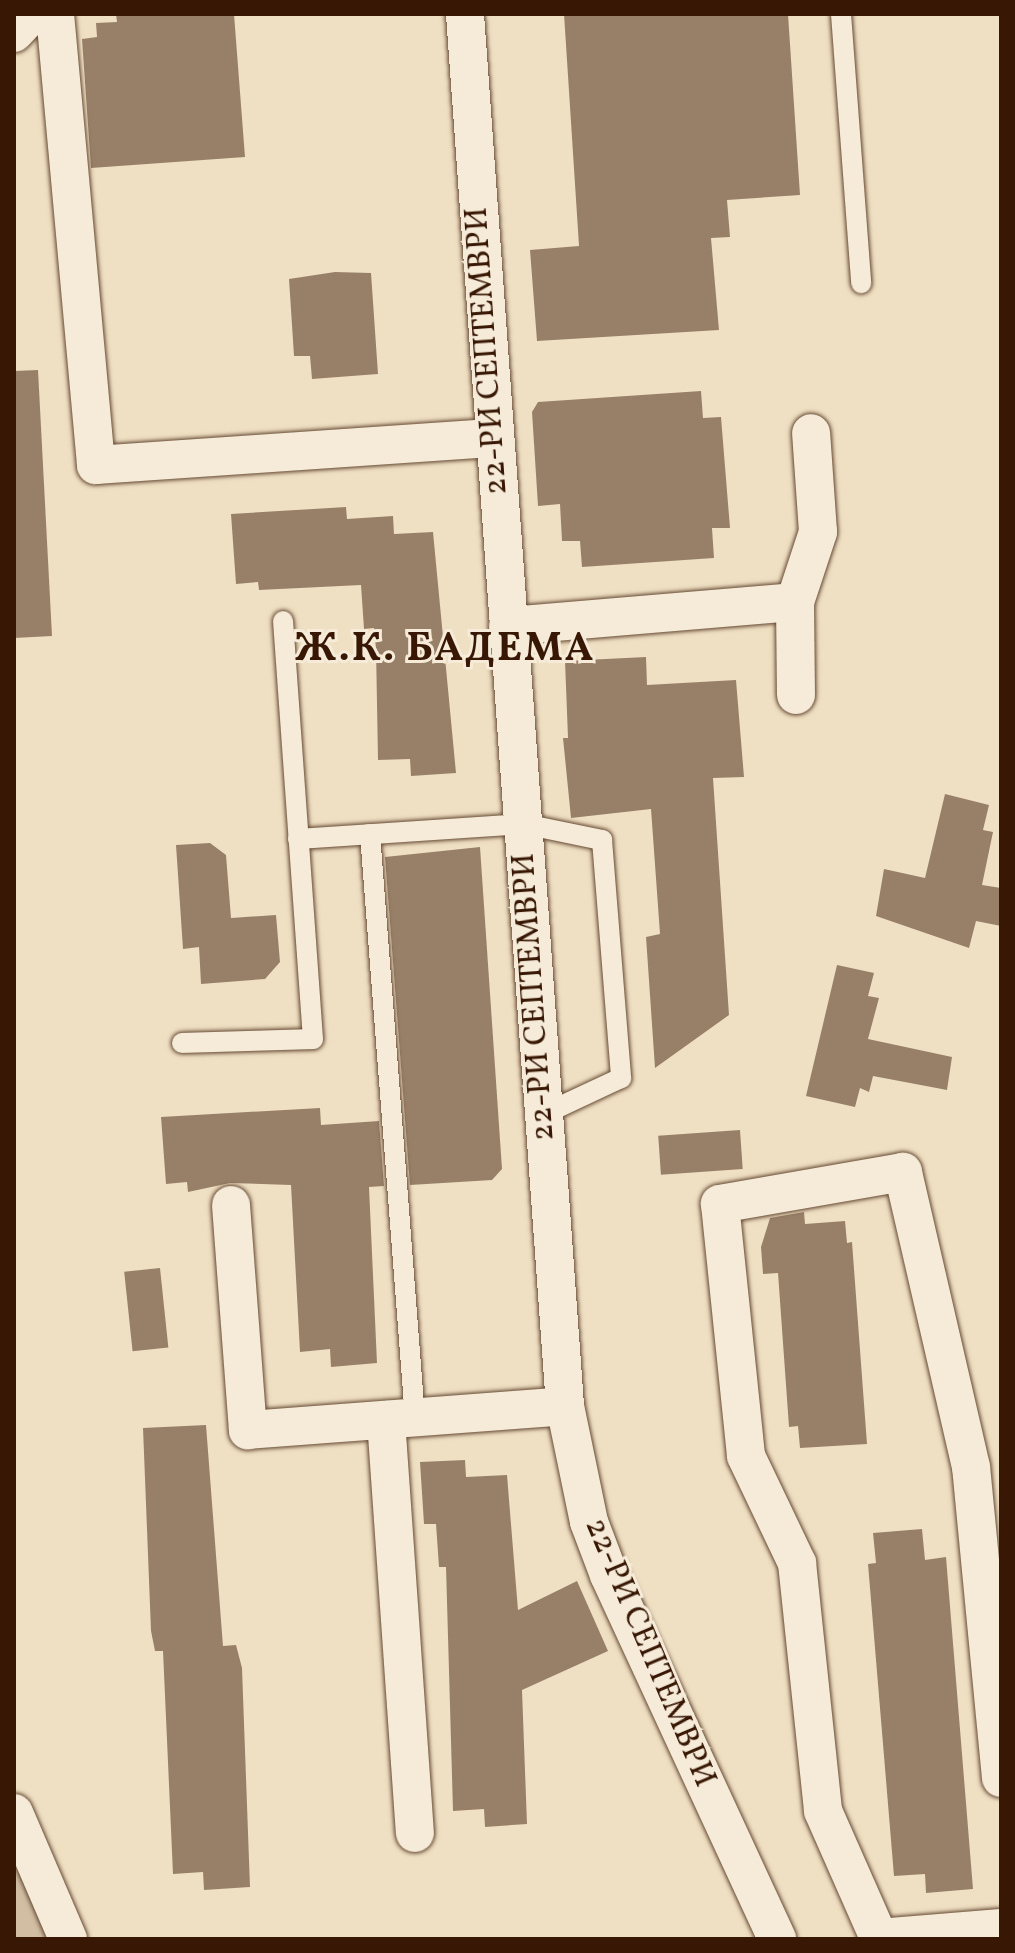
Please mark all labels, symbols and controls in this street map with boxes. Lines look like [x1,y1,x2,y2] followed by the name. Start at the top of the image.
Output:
[459,206,517,496] street label: 22-РИ СЕПТЕМВРИ
[295,626,595,674] district label: Ж.К. БАДЕМА
[506,852,564,1142] street label: 22-РИ СЕПТЕМВРИ
[575,1513,723,1793] street label: 22-РИ СЕПТЕМВРИ

